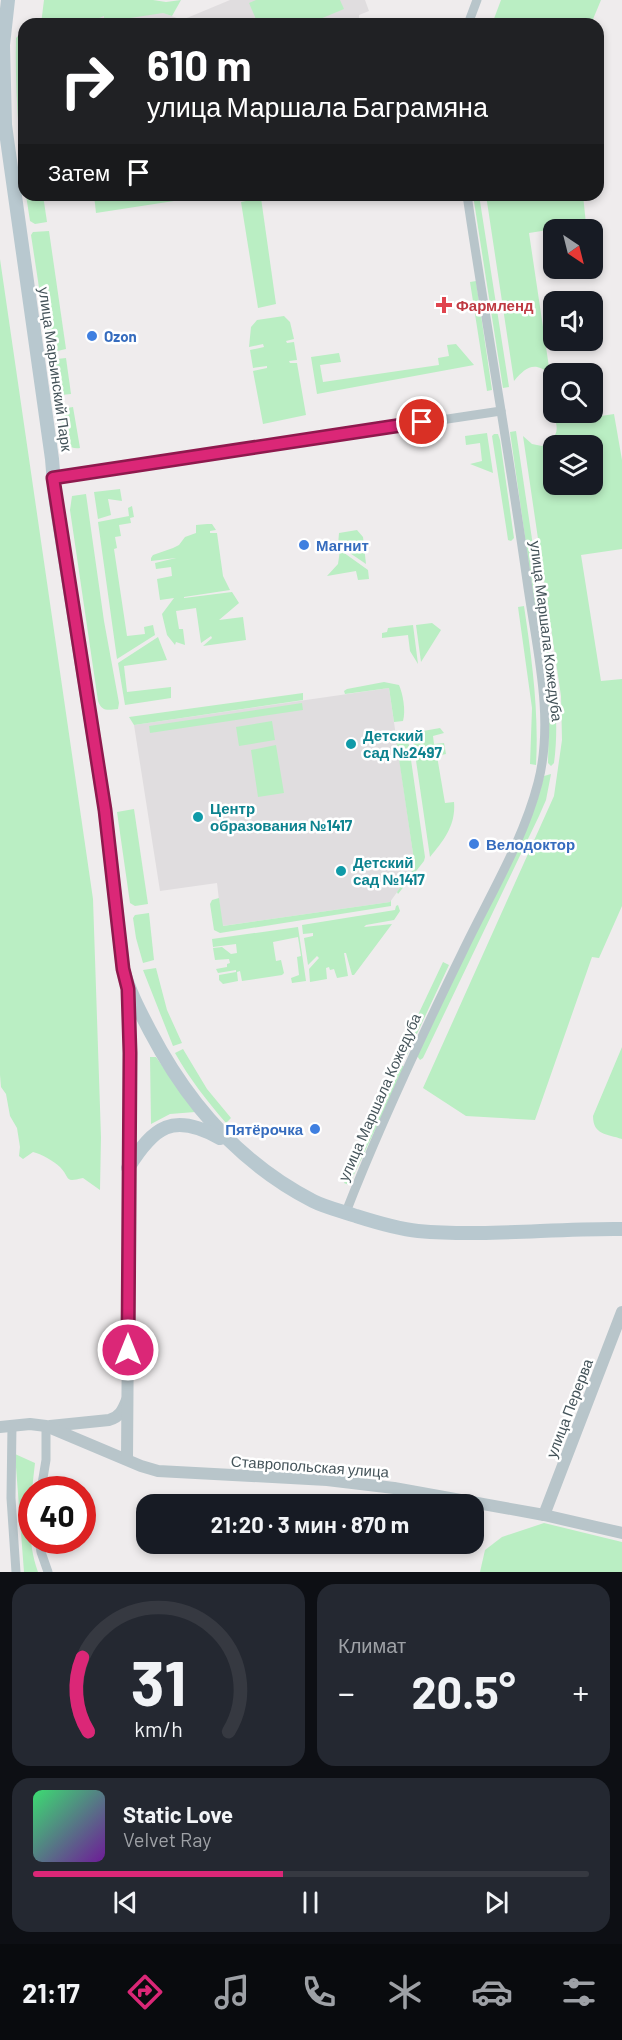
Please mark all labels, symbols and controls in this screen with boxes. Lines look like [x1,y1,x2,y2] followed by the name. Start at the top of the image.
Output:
[147,39,252,89] text: 610 m
[48,42,126,120] icon: right
[147,90,488,122] text: улица Маршала Баграмяна
[122,156,155,189] icon: arrive
[48,159,110,185] text: Затем
[543,219,603,279] north arrow
[543,219,603,495] map controls
[36,286,77,453] street label: улица Марьинский Парк
[543,291,603,351] button: sound
[456,296,534,314] place label: Фармленд
[437,298,451,312] marker: Фармленд
[104,327,137,345] place label: Ozon
[85,329,99,343] marker: Ozon
[543,363,603,423] button: search
[396,396,447,447] pin
[405,405,438,438] icon: arrive
[543,435,603,495] button: layers
[316,536,369,554] place label: Магнит
[297,538,311,552] marker: Магнит
[527,540,567,723] street label: улица Маршала Кожедуба
[363,726,443,761] place label: Детский сад №2497
[344,737,358,751] marker: Детский сад №2497
[210,799,353,834] place label: Центр образования №1417
[191,810,205,824] marker: Центр образования №1417
[486,835,575,853] place label: Велодоктор
[467,837,481,851] marker: Велодоктор
[353,853,425,888] place label: Детский сад №1417
[334,864,348,878] marker: Детский сад №1417
[334,1010,425,1184] street label: улица Маршала Кожедуба
[225,1120,304,1138] place label: Пятёрочка
[308,1122,322,1136] marker: Пятёрочка
[96,1318,160,1382] position arrow
[542,1355,596,1460] street label: улица Перерва
[230,1451,390,1481] street label: Ставропольская улица
[18,1476,96,1554] speed limit sign: 40
[211,1511,409,1537] text: 21:20 · 3 мин · 870 m
[338,1633,406,1657] text: Климат
[131,1644,186,1718] text: 31
[411,1664,516,1718] text: 20.5°
[338,1672,355,1712] text: −
[573,1672,589,1712] text: +
[134,1716,183,1741] text: km/h
[123,1801,233,1827] text: Static Love
[123,1827,212,1851] text: Velvet Ray
[109,1886,142,1919] icon: previous
[294,1886,327,1919] icon: pause
[480,1886,513,1919] icon: next
[124,1971,166,2013] icon: directions
[211,1971,253,2013] icon: music
[298,1971,340,2013] icon: phone
[384,1971,426,2013] icon: climate
[471,1971,513,2013] icon: car
[558,1971,600,2013] icon: filters
[22,1976,80,2008] text: 21:17

